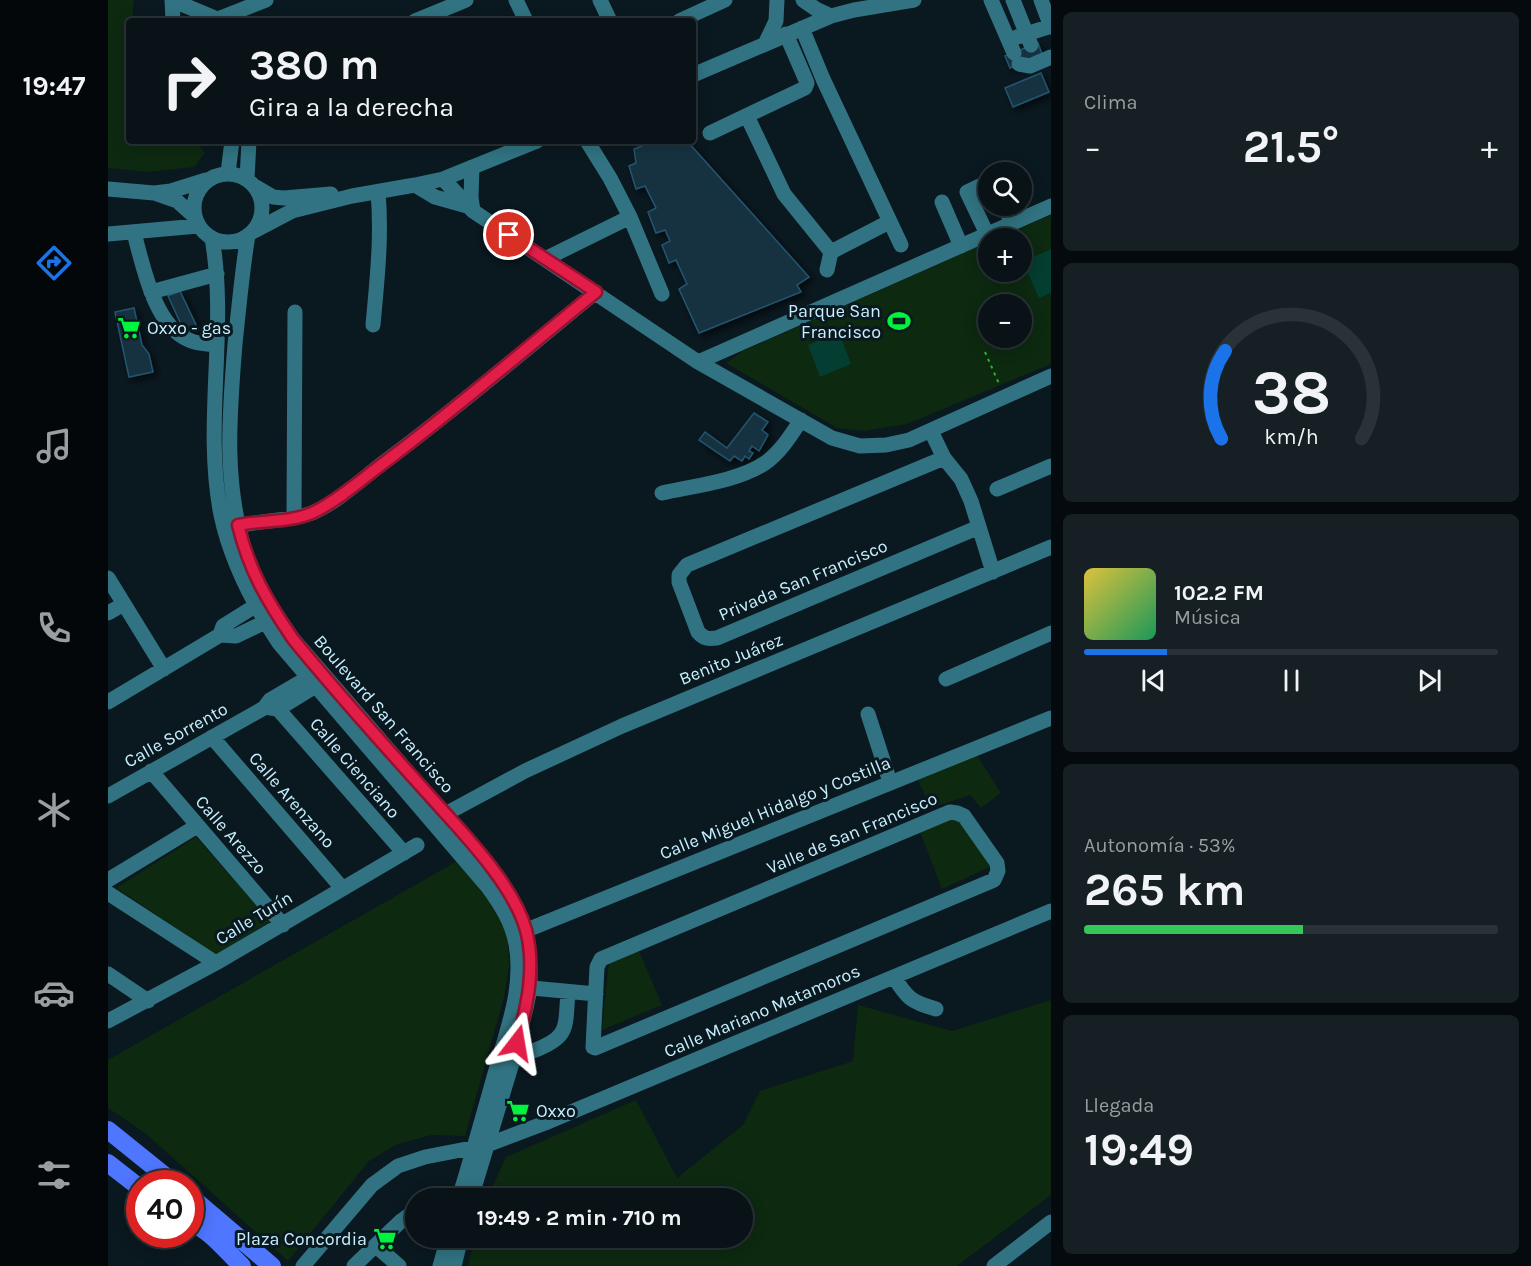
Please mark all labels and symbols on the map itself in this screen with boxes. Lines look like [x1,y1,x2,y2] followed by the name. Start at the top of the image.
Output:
[483,209,534,260] pin
[788,300,881,343] place label: Parque San Francisco
[886,308,912,334] sports icon: Parque San Francisco
[116,315,142,341] supermarket icon: Oxxo - gas
[147,317,231,339] place label: Oxxo - gas
[715,534,891,626] street label: Privada San Francisco
[676,628,786,690] street label: Benito Juárez
[309,630,459,798] street label: Boulevard San Francisco
[120,698,232,772] street label: Calle Sorrento
[305,713,405,823] street label: Calle Cienciano
[244,747,340,853] street label: Calle Arenzano
[656,752,894,864] street label: Calle Miguel Hidalgo y Costilla
[763,787,941,879] street label: Valle de San Francisco
[191,791,271,879] street label: Calle Arezzo
[211,886,297,950] street label: Calle Turín
[661,960,863,1062] street label: Calle Mariano Matamoros
[485,1011,549,1075] position arrow
[505,1098,531,1124] supermarket icon: Oxxo
[536,1100,576,1122] place label: Oxxo
[126,1170,204,1248] speed limit sign: 40
[372,1226,398,1252] supermarket icon: Plaza Concordia
[236,1228,367,1250] place label: Plaza Concordia

